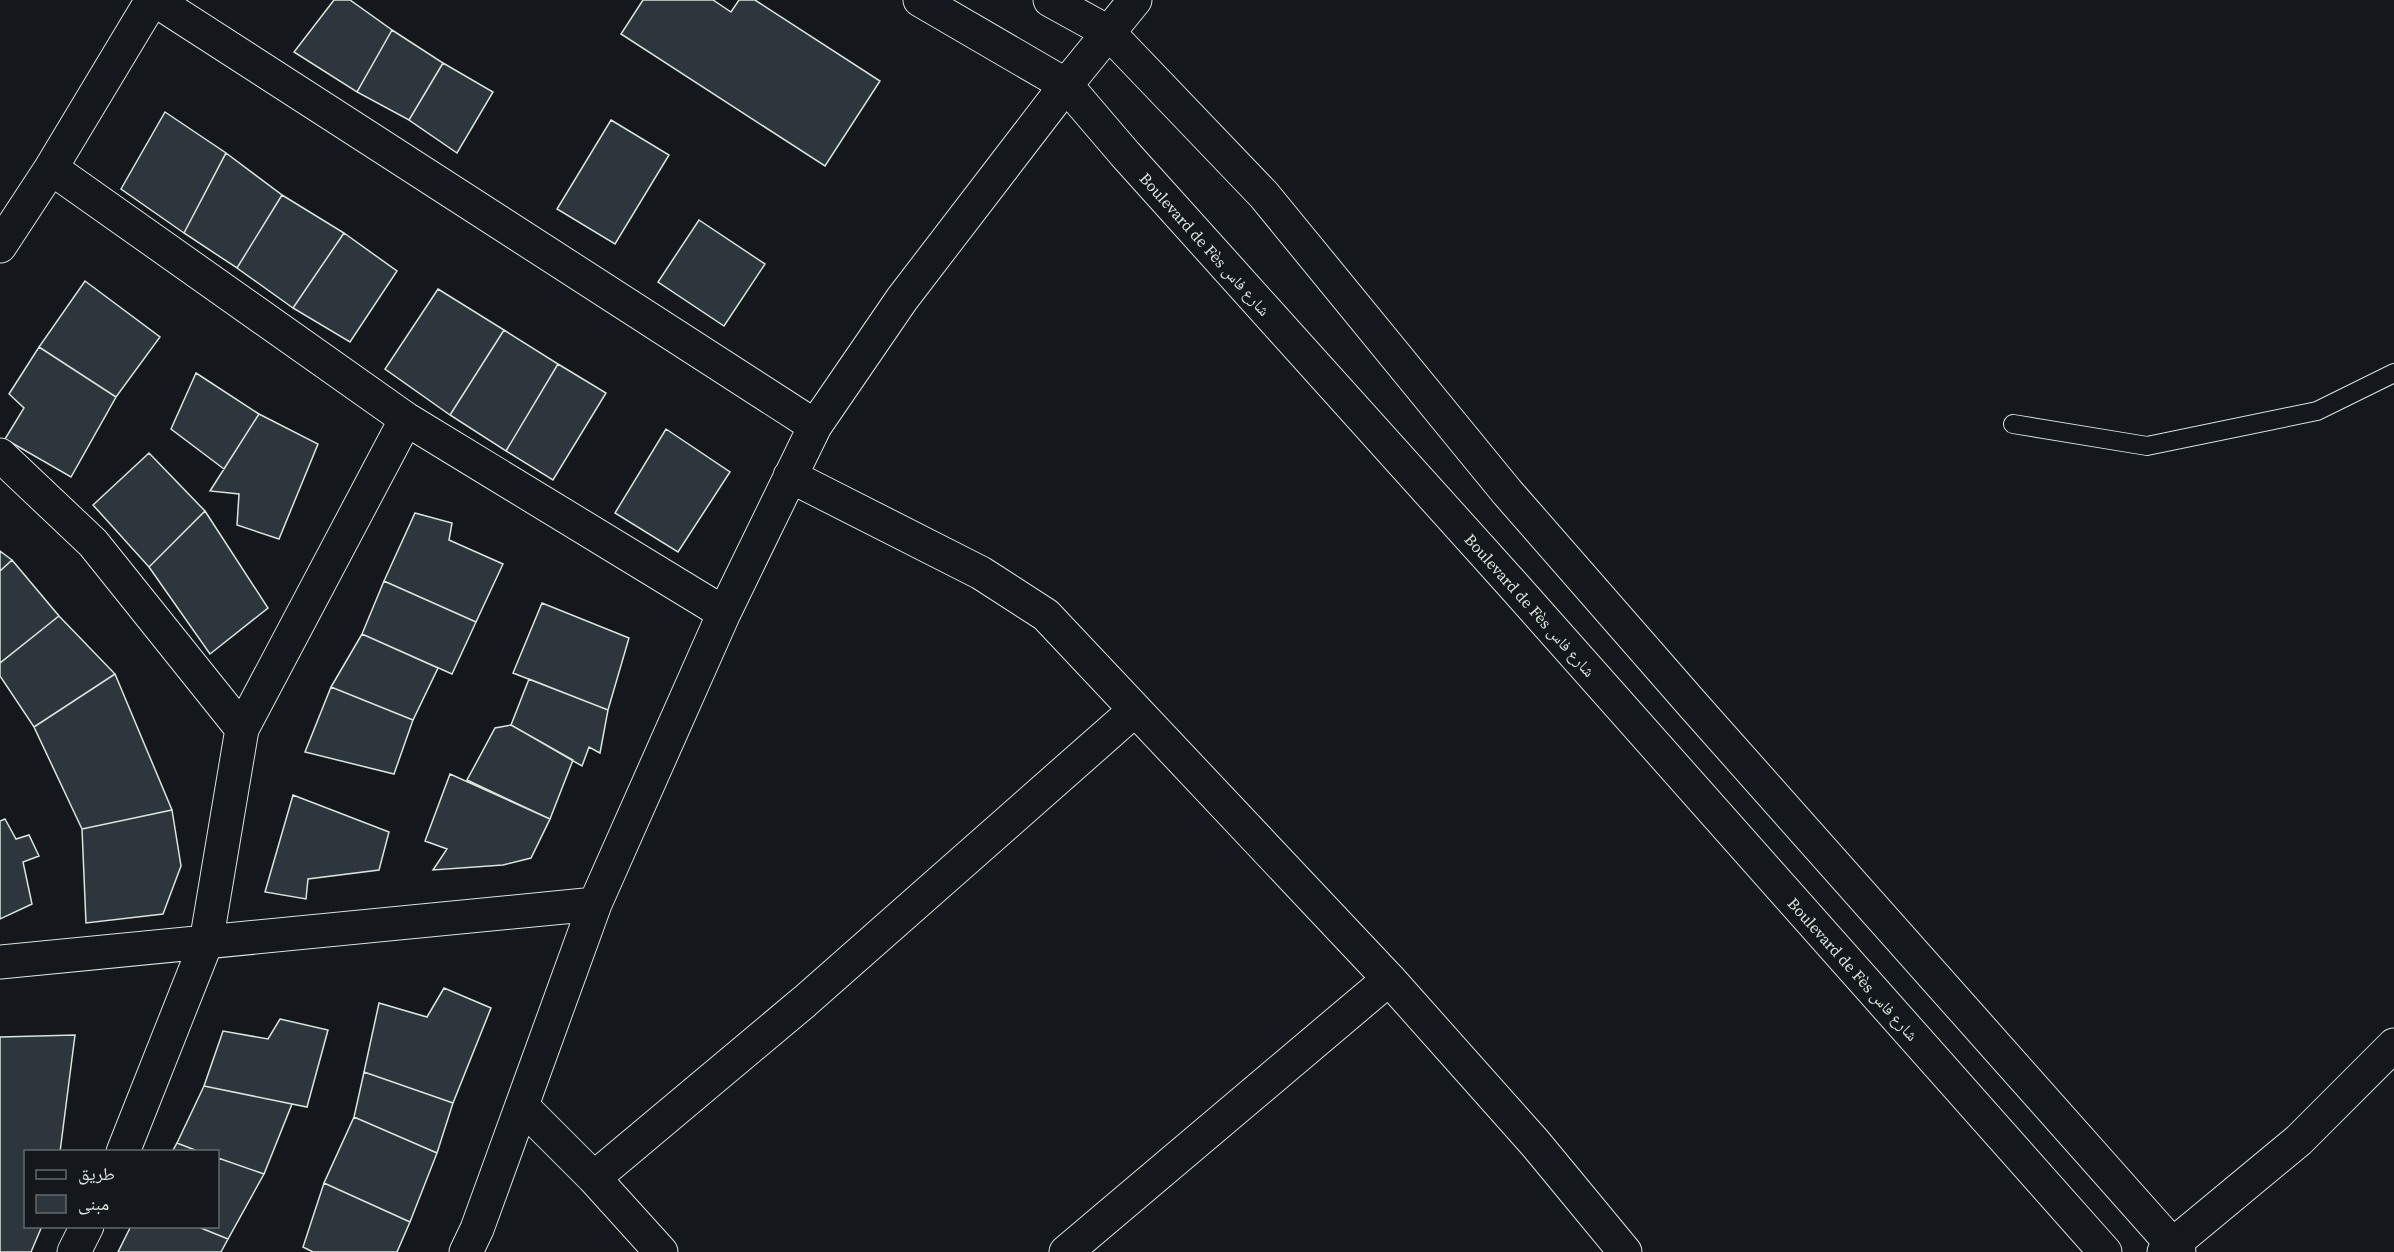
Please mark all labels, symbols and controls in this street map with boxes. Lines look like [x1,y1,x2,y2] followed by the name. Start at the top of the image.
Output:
[1135,168,1275,320] street label: Boulevard de Fès شارع فاس
[1460,529,1600,681] street label: Boulevard de Fès شارع فاس
[1783,893,1923,1045] street label: Boulevard de Fès شارع فاس
[24,1150,219,1228] legend
[78,1161,115,1186] text: طريق
[78,1191,109,1216] text: مبنى

